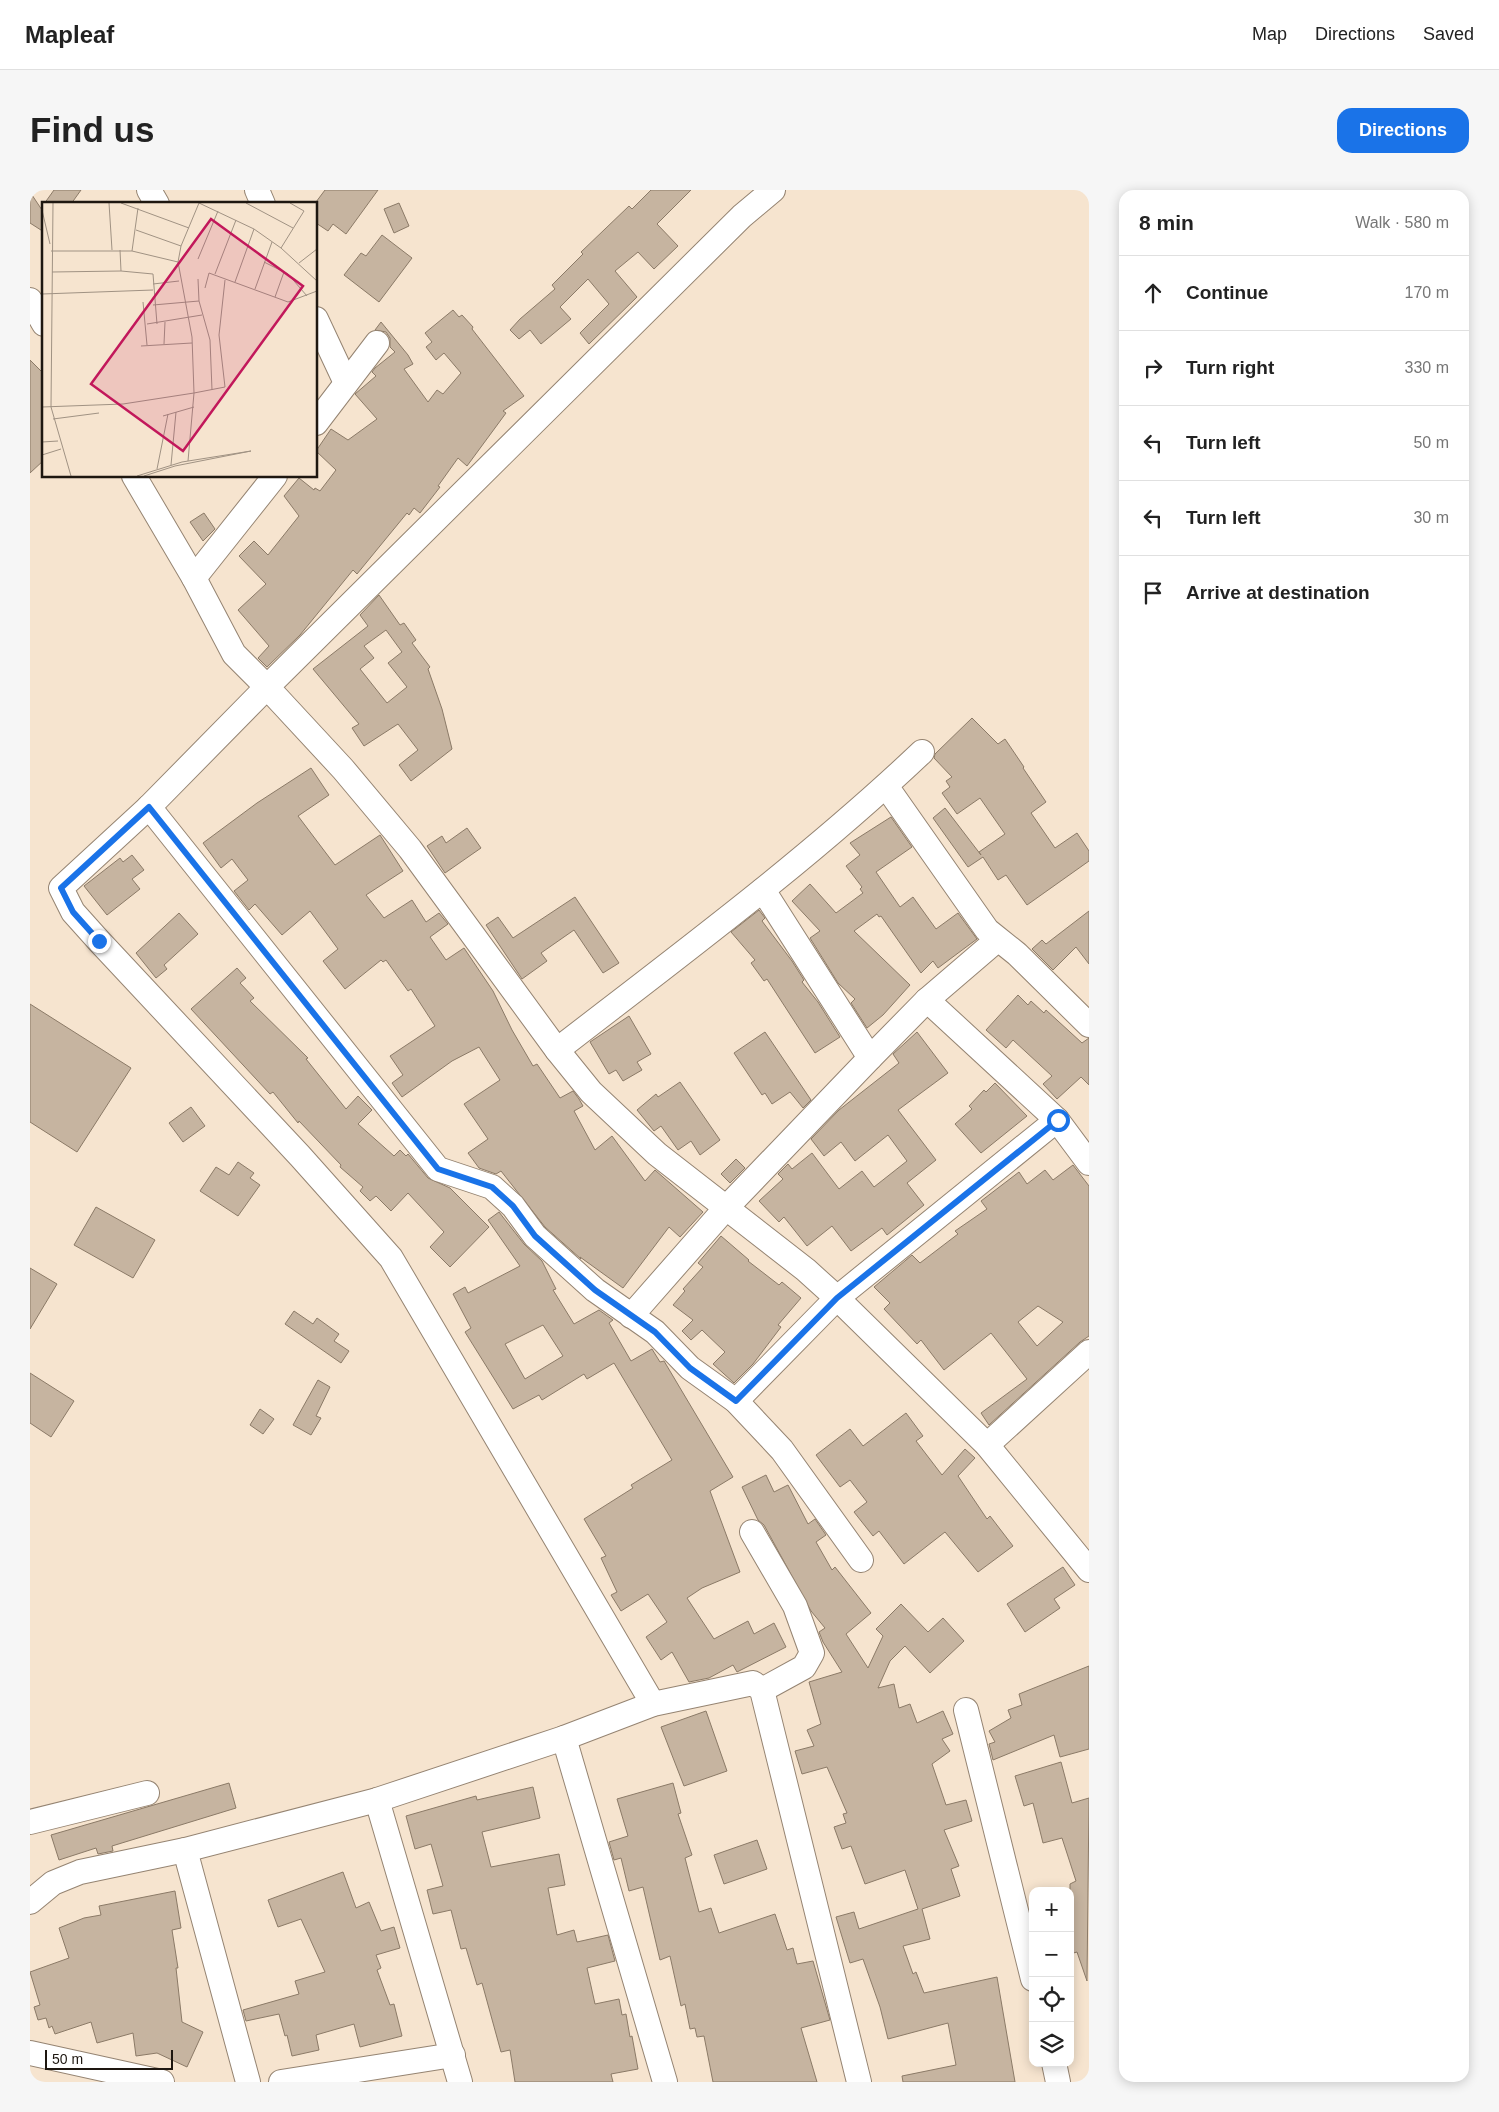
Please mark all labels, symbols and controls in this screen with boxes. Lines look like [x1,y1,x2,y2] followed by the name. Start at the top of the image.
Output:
[25,21,114,48] text: Mapleaf
[1252,24,1287,44] text: Map
[1315,24,1395,44] text: Directions
[1423,24,1474,44] text: Saved
[1337,108,1469,153] button: Directions
[30,110,154,149] text: Find us
[42,202,318,478] inset map
[1139,211,1194,234] text: 8 min
[1355,214,1449,231] text: Walk · 580 m
[1139,279,1167,307] icon: ahead
[1186,282,1268,303] text: Continue
[1405,284,1449,301] text: 170 m
[1139,354,1167,382] icon: right
[1186,357,1274,378] text: Turn right
[1405,359,1449,376] text: 330 m
[1139,429,1167,457] icon: left
[1186,432,1261,453] text: Turn left
[1413,434,1449,451] text: 50 m
[1139,504,1167,532] icon: left
[1186,507,1261,528] text: Turn left
[1413,509,1449,526] text: 30 m
[1139,579,1167,607] icon: arrive
[1186,582,1370,603] text: Arrive at destination
[88,930,111,953] route end
[1047,1109,1070,1132] route start
[1029,1887,1074,2067] map controls
[1029,1887,1074,1932] button: +
[1029,1932,1074,1977] button: −
[1029,1977,1074,2022] button: locate
[1029,2022,1074,2067] button: layers
[45,2047,172,2070] scale bar
[52,2051,83,2067] text: 50 m

